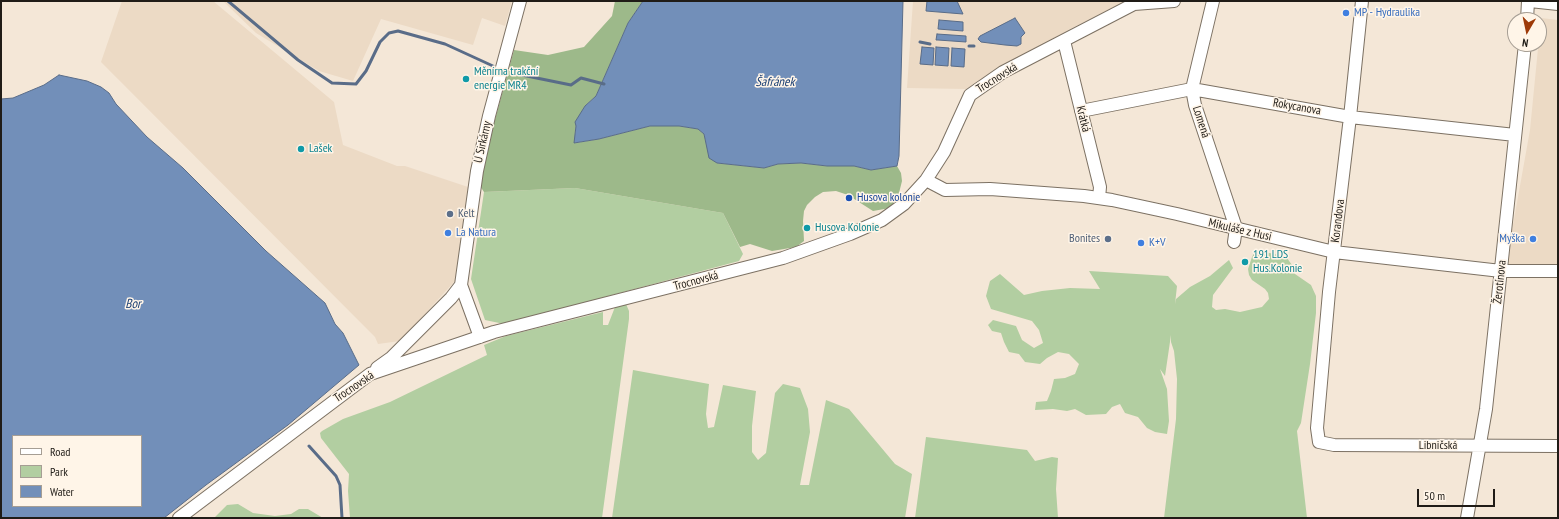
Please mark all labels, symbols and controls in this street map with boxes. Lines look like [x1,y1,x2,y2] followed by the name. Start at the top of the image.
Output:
[1354,6,1420,20] place label: MP - Hydraulika
[1341,8,1351,18] marker: MP - Hydraulika
[1507,12,1547,52] north arrow
[1521,35,1529,50] text: N
[974,60,1020,96] street label: Trocnovská
[474,65,538,93] place label: Měnírna trakční energie MR4
[461,74,471,84] marker: Měnírna trakční energie MR4
[756,74,794,90] water label: Šafránek
[1272,96,1322,118] street label: Rokycanova
[1073,104,1093,134] street label: Krátká
[1189,104,1213,140] street label: Lomená
[471,120,495,164] street label: U Sirkárny
[309,142,332,156] place label: Lašek
[296,144,306,154] marker: Lašek
[857,191,920,205] place label: Husova kolonie
[844,193,854,203] marker: Husova kolonie
[1328,198,1348,244] street label: Korandova
[458,207,474,221] place label: Kelt
[445,209,455,219] marker: Kelt
[1207,216,1273,244] street label: Mikuláše z Husi
[815,221,879,235] place label: Husova Kolonie
[802,223,812,233] marker: Husova Kolonie
[456,226,496,240] place label: La Natura
[443,228,453,238] marker: La Natura
[1069,232,1100,246] place label: Bonites
[1499,232,1525,246] place label: Myška
[1103,234,1113,244] marker: Bonites
[1528,234,1538,244] marker: Myška
[1149,236,1165,250] place label: K+V
[1136,238,1146,248] marker: K+V
[1253,248,1302,276] place label: 191 LDS Hus.Kolonie
[1240,257,1250,267] marker: 191 LDS Hus.Kolonie
[1491,259,1509,305] street label: Žerotínova
[672,268,720,294] street label: Trocnovská
[125,296,141,312] water label: Bor
[331,368,377,406] street label: Trocnovská
[12,435,142,507] legend
[1419,439,1457,453] street label: Libničská
[50,444,70,459] text: Road
[50,464,68,479] text: Park
[1419,481,1497,507] scale bar
[50,484,74,499] text: Water
[1424,488,1445,503] text: 50 m

